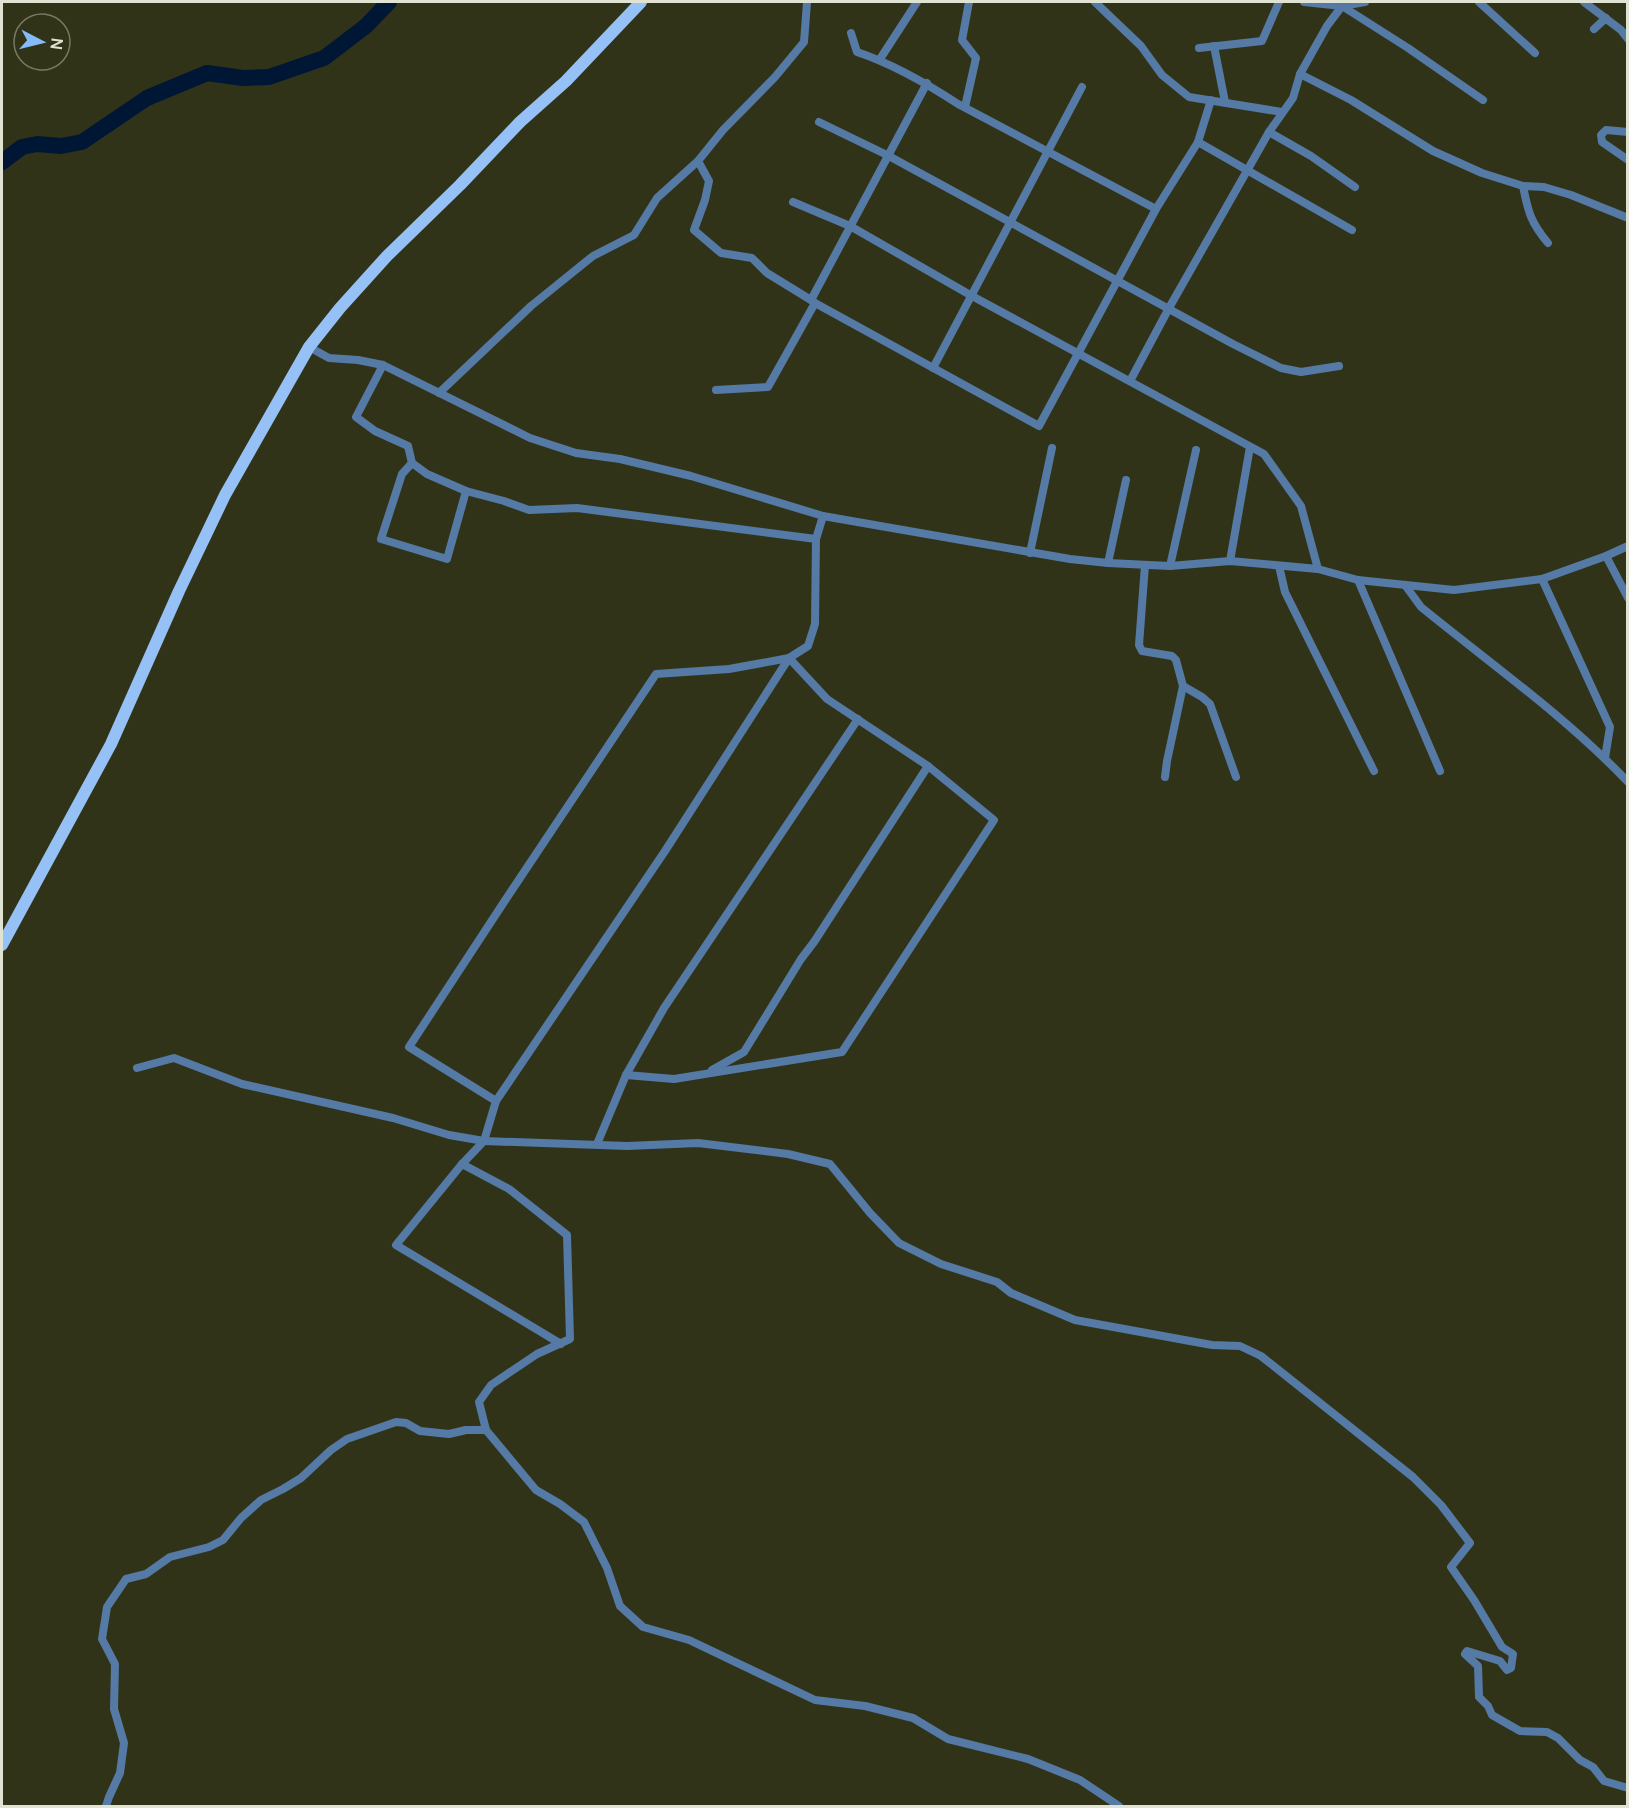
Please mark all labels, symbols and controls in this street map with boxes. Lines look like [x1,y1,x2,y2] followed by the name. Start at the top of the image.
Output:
[12,12,72,72] north arrow
[45,37,69,51] text: N

